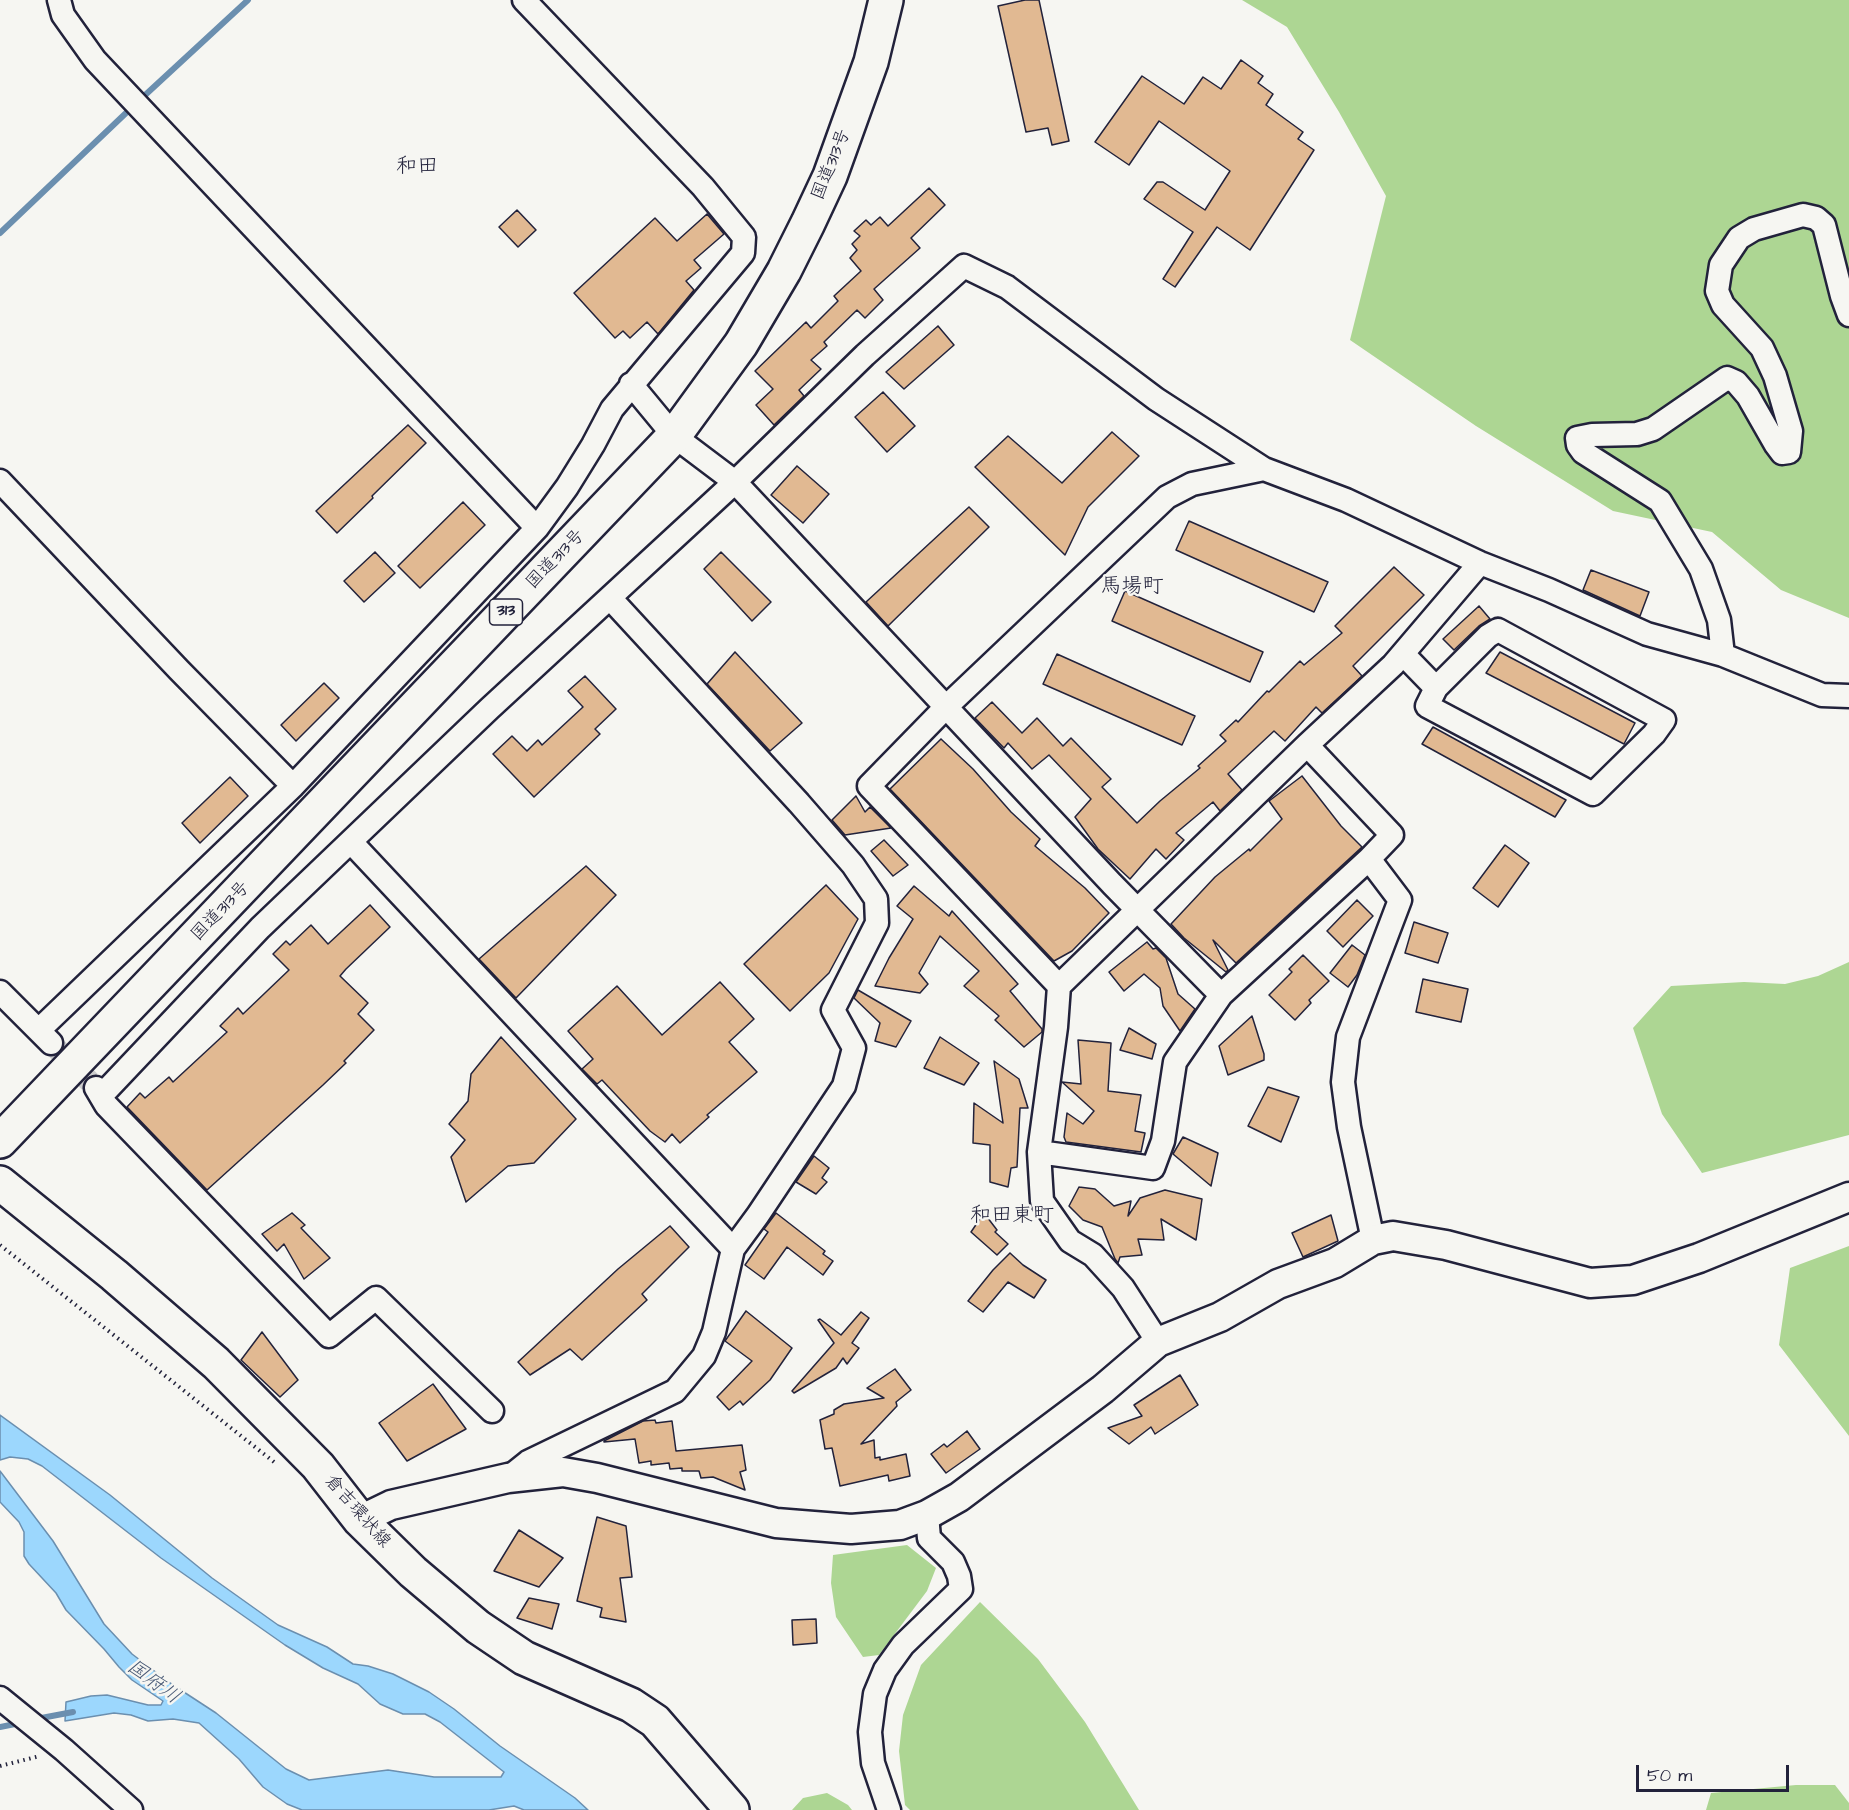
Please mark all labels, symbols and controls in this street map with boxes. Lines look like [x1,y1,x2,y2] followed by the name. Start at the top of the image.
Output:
[808,126,856,204] street label: 国道313号
[396,155,438,181] district label: 和田
[522,526,590,594] street label: 国道313号
[1101,575,1163,601] district label: 馬場町
[490,599,522,625] road number: 313
[187,878,255,946] street label: 国道313号
[970,1204,1054,1230] district label: 和田東町
[319,1471,395,1553] street label: 倉吉環状線
[122,1656,184,1710] water label: 国府川
[1639,1753,1792,1791] scale bar
[1647,1763,1692,1788] text: 50 m

